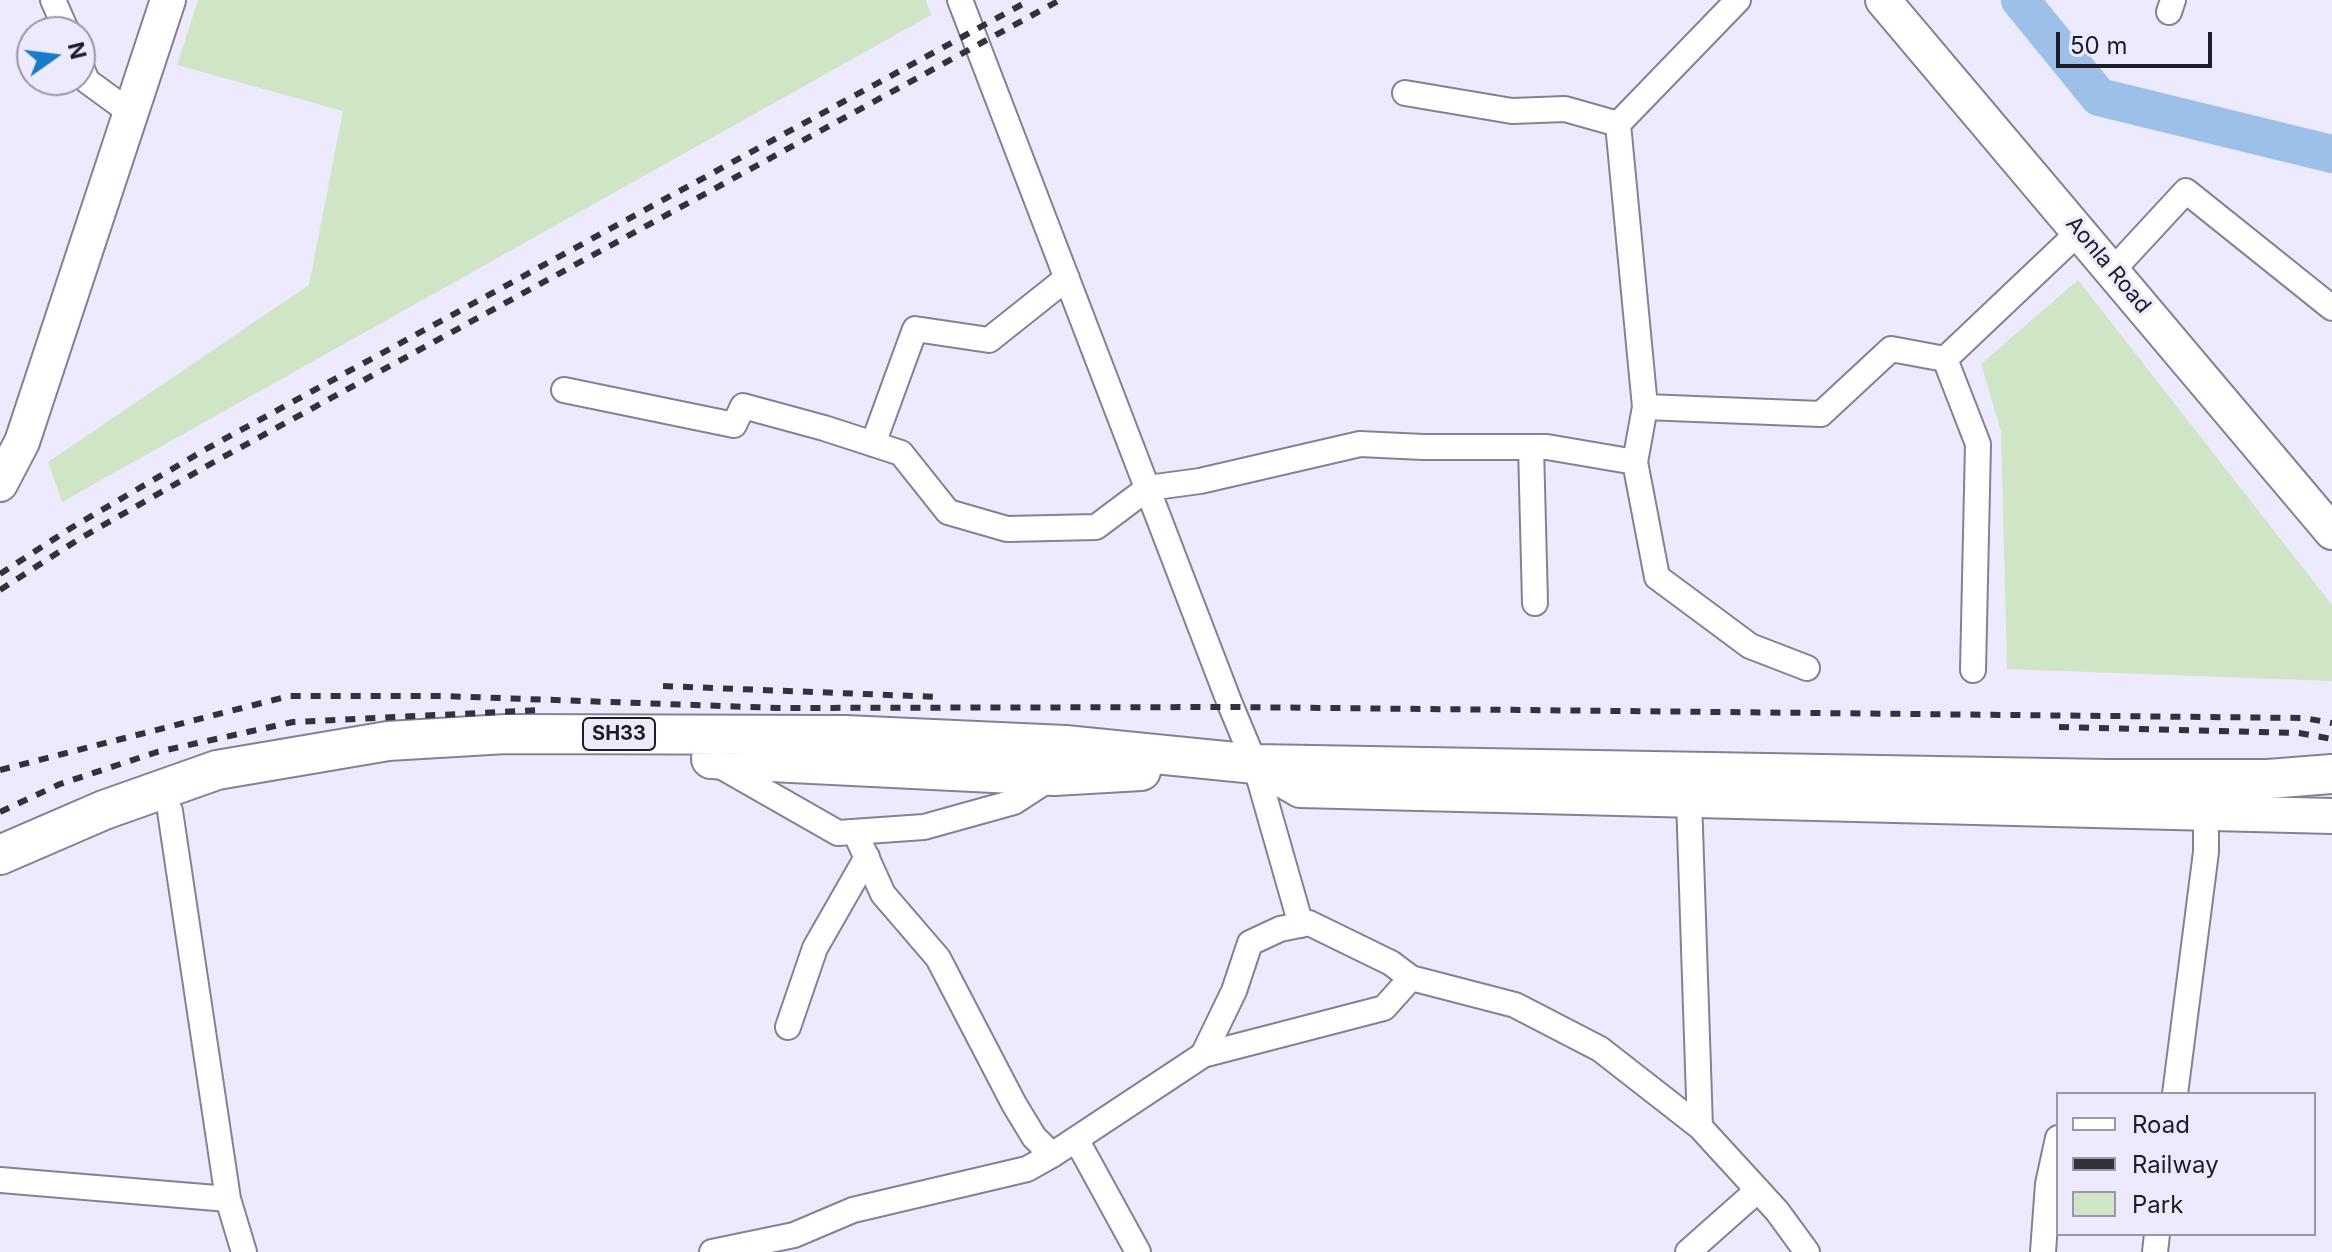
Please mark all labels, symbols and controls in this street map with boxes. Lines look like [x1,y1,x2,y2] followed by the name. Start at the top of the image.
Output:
[16,16,96,96] north arrow
[2060,16,2216,66] scale bar
[2070,31,2128,60] text: 50 m
[63,39,92,62] text: N
[2060,211,2156,319] street label: Aonla Road
[583,718,655,750] road number: SH33
[2056,1092,2316,1236] legend
[2132,1110,2190,1139] text: Road
[2132,1150,2219,1179] text: Railway
[2132,1190,2183,1219] text: Park

